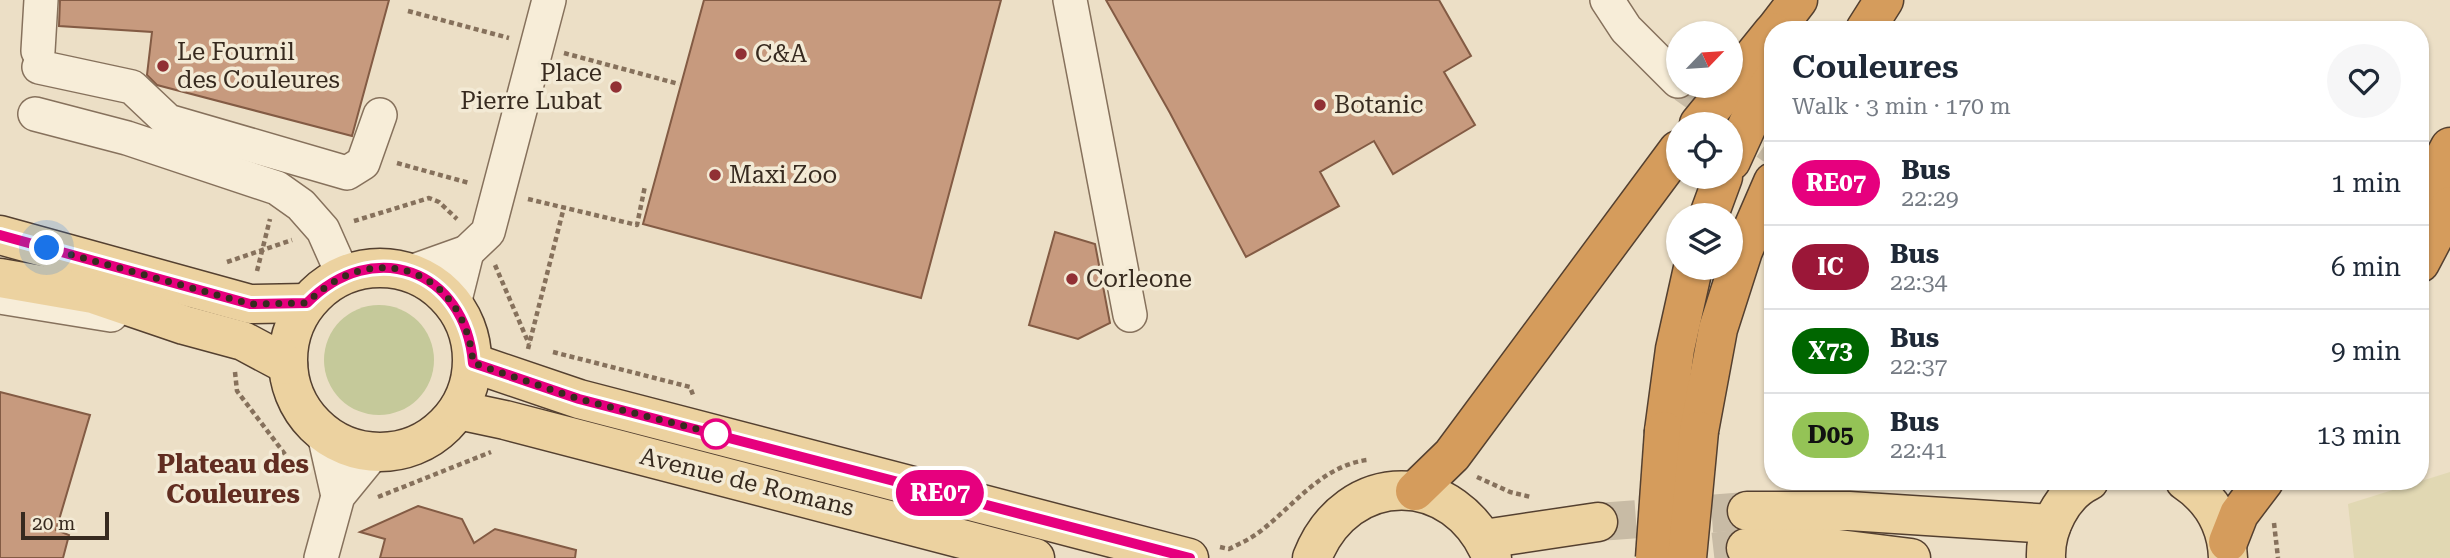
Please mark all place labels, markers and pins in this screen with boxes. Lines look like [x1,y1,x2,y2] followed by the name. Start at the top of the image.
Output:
[177,38,340,94] place label: Le Fournil des Couleures
[755,40,807,68] place label: C&A
[733,46,749,62] marker: C&A
[155,58,171,74] marker: Le Fournil des Couleures
[460,59,602,115] place label: Place Pierre Lubat
[608,79,624,95] marker: Place Pierre Lubat
[1334,91,1423,119] place label: Botanic
[1312,97,1328,113] marker: Botanic
[729,161,837,189] place label: Maxi Zoo
[707,167,723,183] marker: Maxi Zoo
[1086,265,1192,293] place label: Corleone
[1064,271,1080,287] marker: Corleone
[701,419,731,449] unlabelled marker

